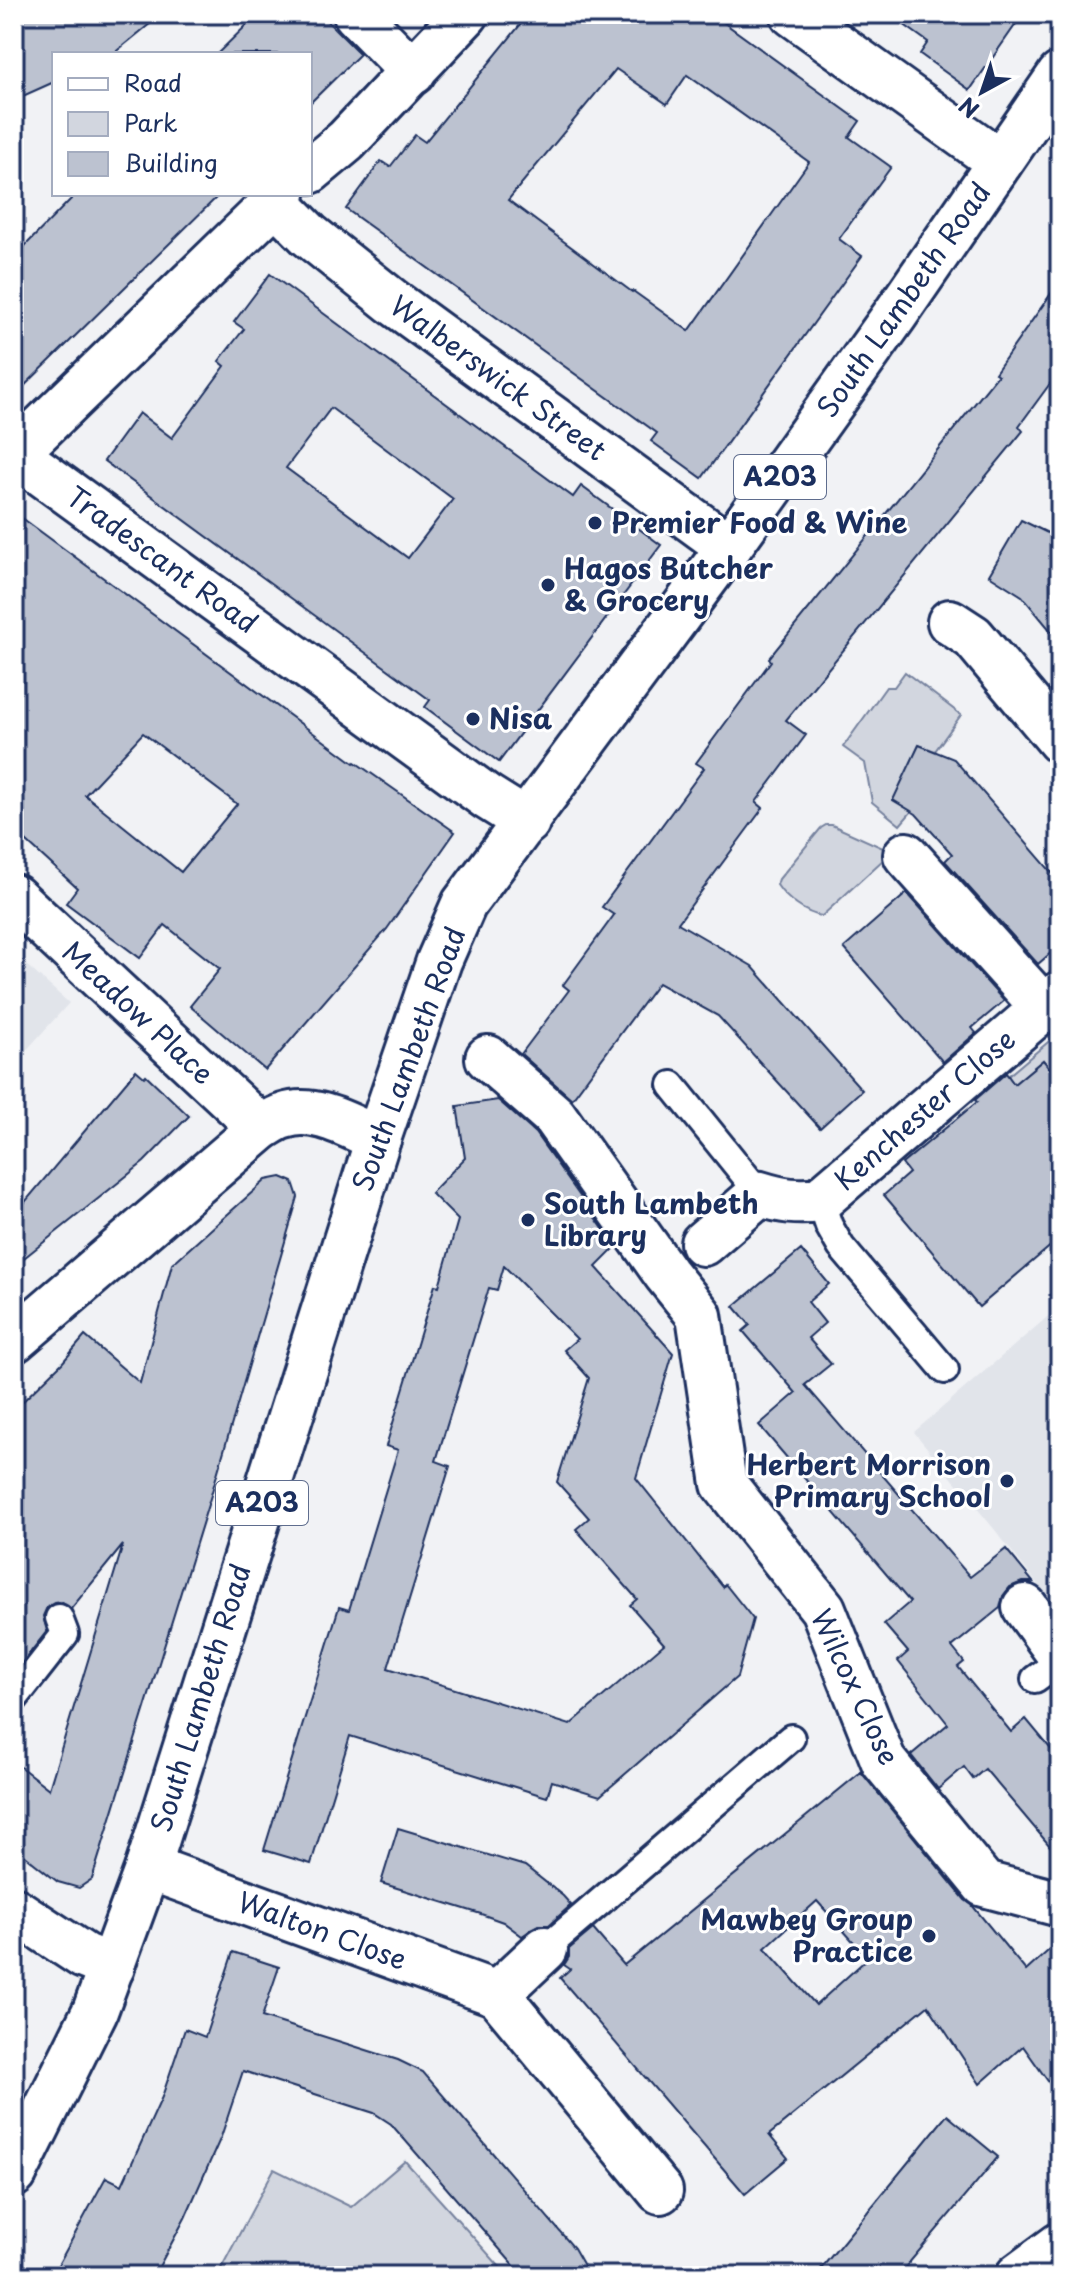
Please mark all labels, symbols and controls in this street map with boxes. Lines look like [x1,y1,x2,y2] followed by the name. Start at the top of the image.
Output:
[52,52,312,196] legend
[942,52,1022,132] north arrow
[124,64,182,100] text: Road
[951,90,985,127] text: N
[124,104,178,140] text: Park
[124,144,218,180] text: Building
[805,173,1000,426] street label: South Lambeth Road
[382,283,616,470] street label: Walberswick Street
[734,455,826,499] road number: A203
[58,475,268,643] street label: Tradescant Road
[611,500,908,543] place label: Premier Food & Wine
[586,514,604,532] marker: Premier Food & Wine
[564,546,773,621] place label: Hagos Butcher & Grocery
[539,576,557,594] marker: Hagos Butcher & Grocery
[489,696,553,739] place label: Nisa
[464,710,482,728] marker: Nisa
[340,920,475,1197] street label: South Lambeth Road
[53,930,225,1094] street label: Meadow Place
[824,1018,1024,1200] street label: Kenchester Close
[544,1181,759,1256] place label: South Lambeth Library
[519,1211,537,1229] marker: South Lambeth Library
[746,1442,991,1517] place label: Herbert Morrison Primary School
[998,1472,1016,1490] marker: Herbert Morrison Primary School
[216,1481,308,1525] road number: A203
[138,1558,261,1837] street label: South Lambeth Road
[801,1601,911,1772] street label: Wilcox Close
[232,1879,413,1980] street label: Walton Close
[700,1897,913,1972] place label: Mawbey Group Practice
[920,1927,938,1945] marker: Mawbey Group Practice

